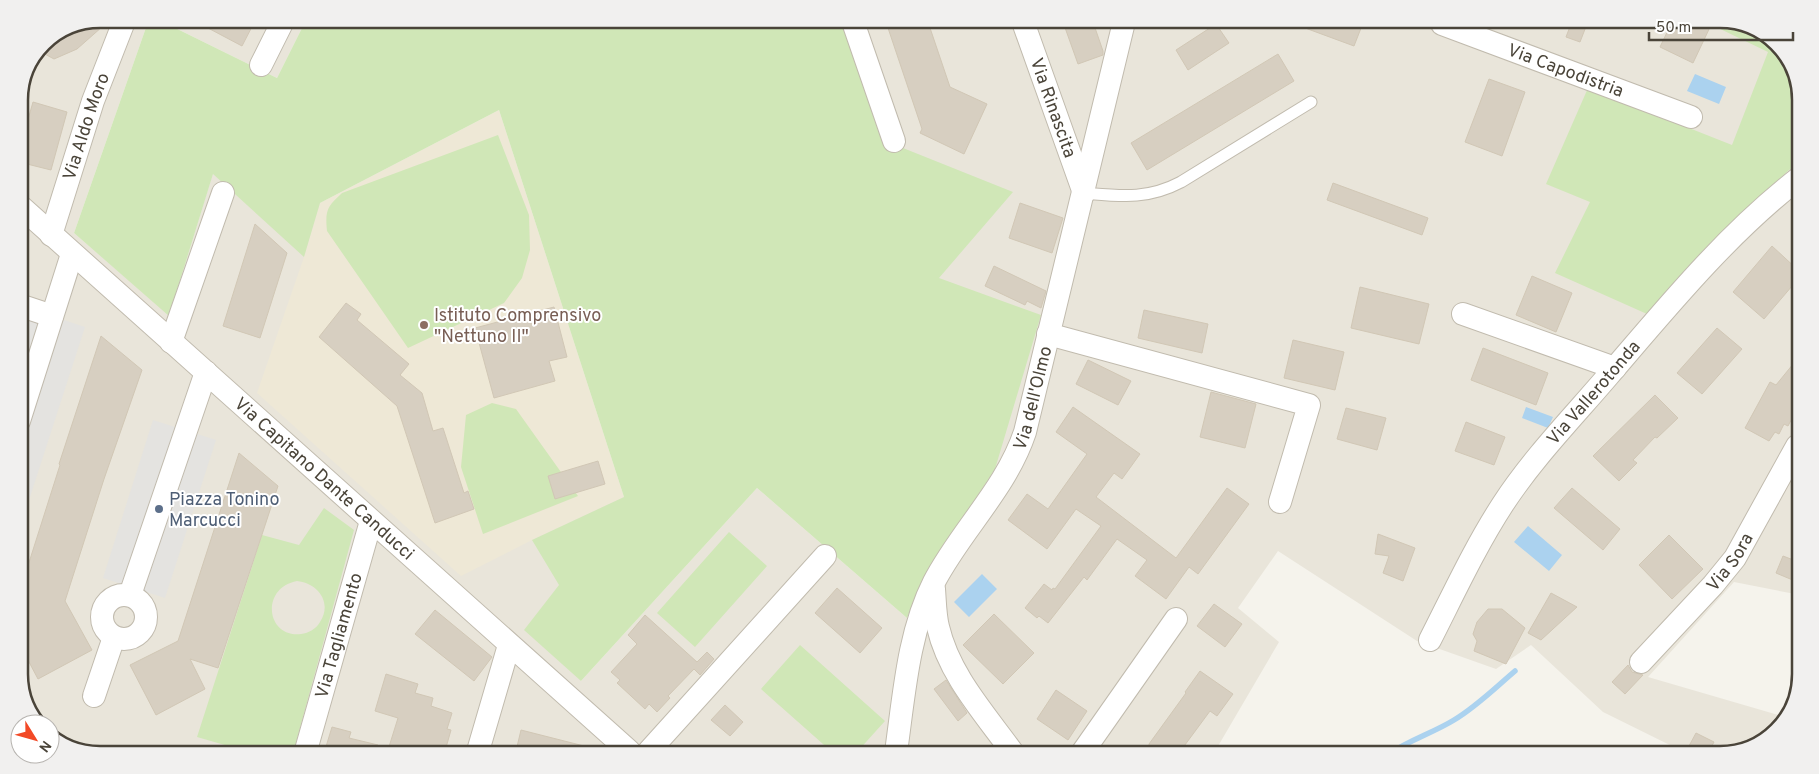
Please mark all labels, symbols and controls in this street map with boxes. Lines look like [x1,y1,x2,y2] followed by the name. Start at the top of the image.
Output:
[1649,10,1793,42] scale bar
[1656,19,1691,38] text: 50 m
[1504,39,1626,104] street label: Via Capodistria
[1024,55,1081,161] street label: Via Rinascita
[59,70,116,183] street label: Via Aldo Moro
[434,305,601,349] place label: Istituto Comprensivo "Nettuno II"
[418,319,430,331] marker: Istituto Comprensivo "Nettuno II"
[1543,336,1646,451] street label: Via Vallerotonda
[1009,344,1058,454] street label: Via dell'Olmo
[229,393,418,566] street label: Via Capitano Dante Canducci
[169,489,280,533] place label: Piazza Tonino Marcucci
[153,503,165,515] marker: Piazza Tonino Marcucci
[1702,529,1759,597] street label: Via Sora
[311,571,369,701] street label: Via Tagliamento
[10,714,60,764] north arrow
[34,737,54,755] text: N

